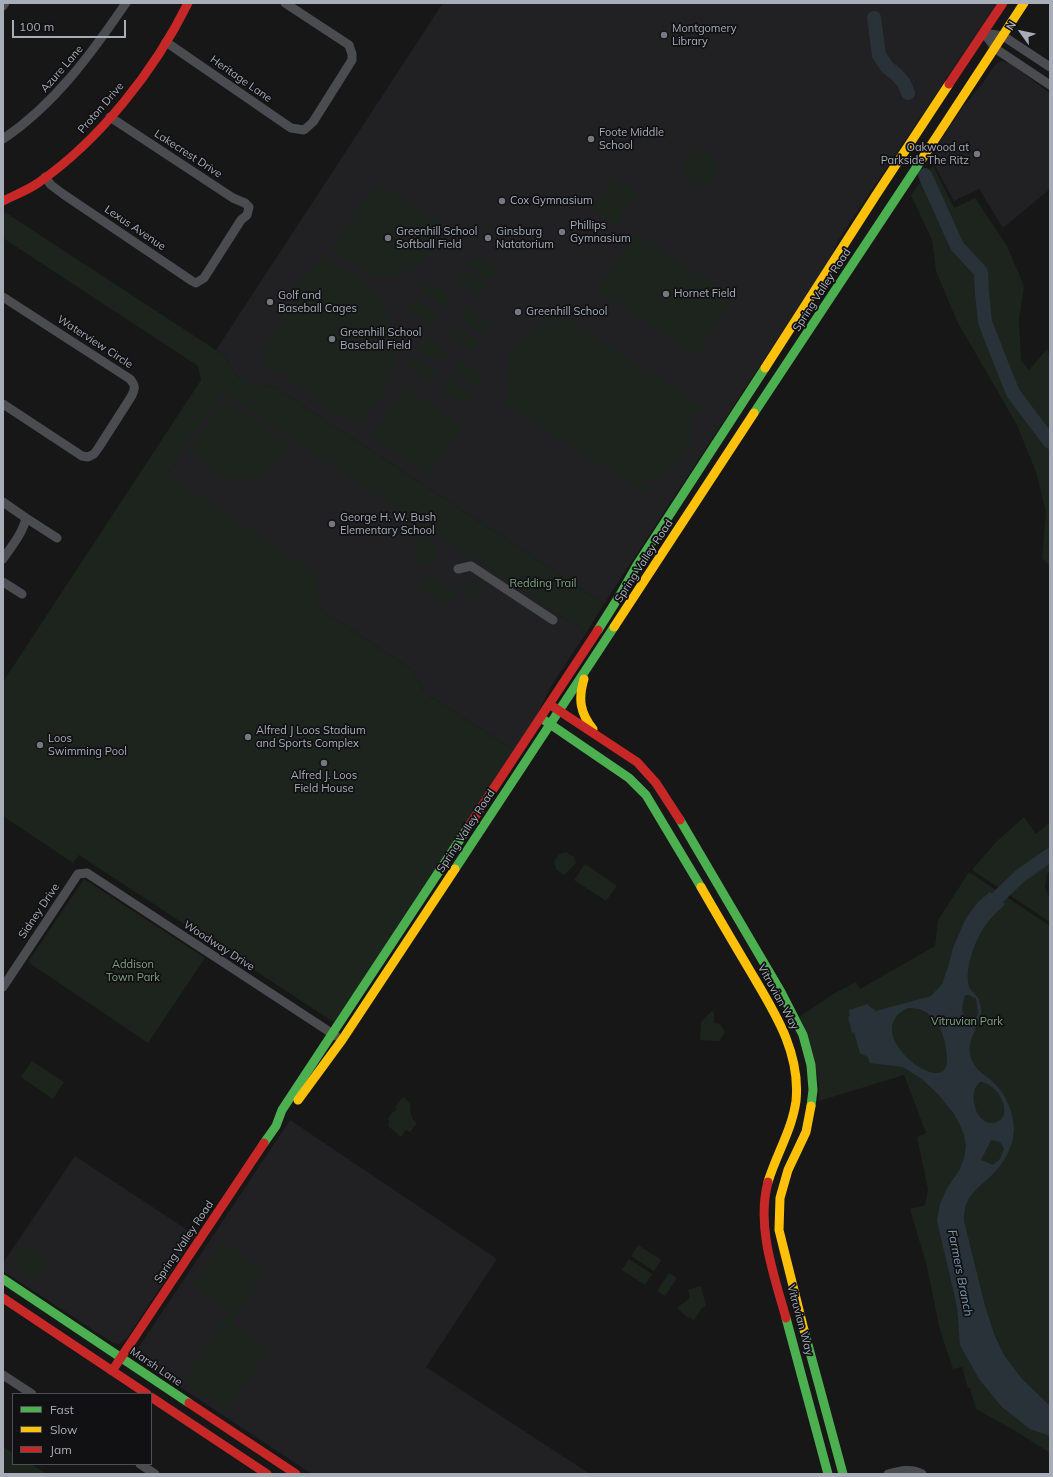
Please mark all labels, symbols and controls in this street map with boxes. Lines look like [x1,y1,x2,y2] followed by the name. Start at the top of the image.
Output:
[14,12,128,38] scale bar
[1001,12,1041,52] north arrow
[1003,18,1019,33] text: N
[19,19,54,34] text: 100 m
[672,22,737,48] place label: Montgomery Library
[659,30,669,40] marker: Montgomery Library
[38,43,86,95] street label: Azure Lane
[208,53,274,105] street label: Heritage Lane
[75,80,127,136] street label: Proton Drive
[599,126,664,152] place label: Foote Middle School
[152,127,224,181] street label: Lakecrest Drive
[586,134,596,144] marker: Foote Middle School
[881,141,969,167] place label: Oakwood at Parkside The Ritz
[972,149,982,159] marker: Oakwood at Parkside The Ritz
[510,194,593,208] place label: Cox Gymnasium
[497,196,507,206] marker: Cox Gymnasium
[102,203,168,253] street label: Lexus Avenue
[570,219,631,245] place label: Phillips Gymnasium
[396,225,477,251] place label: Greenhill School Softball Field
[496,225,554,251] place label: Ginsburg Natatorium
[557,227,567,237] marker: Phillips Gymnasium
[383,233,393,243] marker: Greenhill School Softball Field
[483,233,493,243] marker: Ginsburg Natatorium
[790,246,854,334] street label: Spring Valley Road
[674,287,736,301] place label: Hornet Field
[278,289,357,315] place label: Golf and Baseball Cages
[661,289,671,299] marker: Hornet Field
[265,297,275,307] marker: Golf and Baseball Cages
[526,305,607,319] place label: Greenhill School
[513,307,523,317] marker: Greenhill School
[55,313,135,371] street label: Waterview Circle
[340,326,421,352] place label: Greenhill School Baseball Field
[327,334,337,344] marker: Greenhill School Baseball Field
[340,511,436,537] place label: George H. W. Bush Elementary School
[612,517,676,605] street label: Spring Valley Road
[327,519,337,529] marker: George H. W. Bush Elementary School
[510,577,576,591] park label: Redding Trail
[256,724,366,750] place label: Alfred J Loos Stadium and Sports Complex
[48,732,127,758] place label: Loos Swimming Pool
[243,732,253,742] marker: Alfred J Loos Stadium and Sports Complex
[35,740,45,750] marker: Loos Swimming Pool
[319,758,329,768] marker: Alfred J. Loos Field House
[291,769,357,795] place label: Alfred J. Loos Field House
[434,787,498,875] street label: Spring Valley Road
[16,881,62,941] street label: Sidney Drive
[181,918,257,974] street label: Woodway Drive
[106,958,160,984] park label: Addison Town Park
[755,962,801,1032] street label: Vitruvian Way
[931,1015,1003,1029] park label: Vitruvian Park
[152,1198,216,1286] street label: Spring Valley Road
[945,1228,975,1318] water label: Farmers Branch
[784,1283,816,1357] street label: Vitruvian Way
[128,1345,184,1389] street label: Marsh Lane
[12,1393,152,1465] legend
[50,1402,74,1417] text: Fast
[50,1422,78,1437] text: Slow
[50,1442,72,1457] text: Jam

